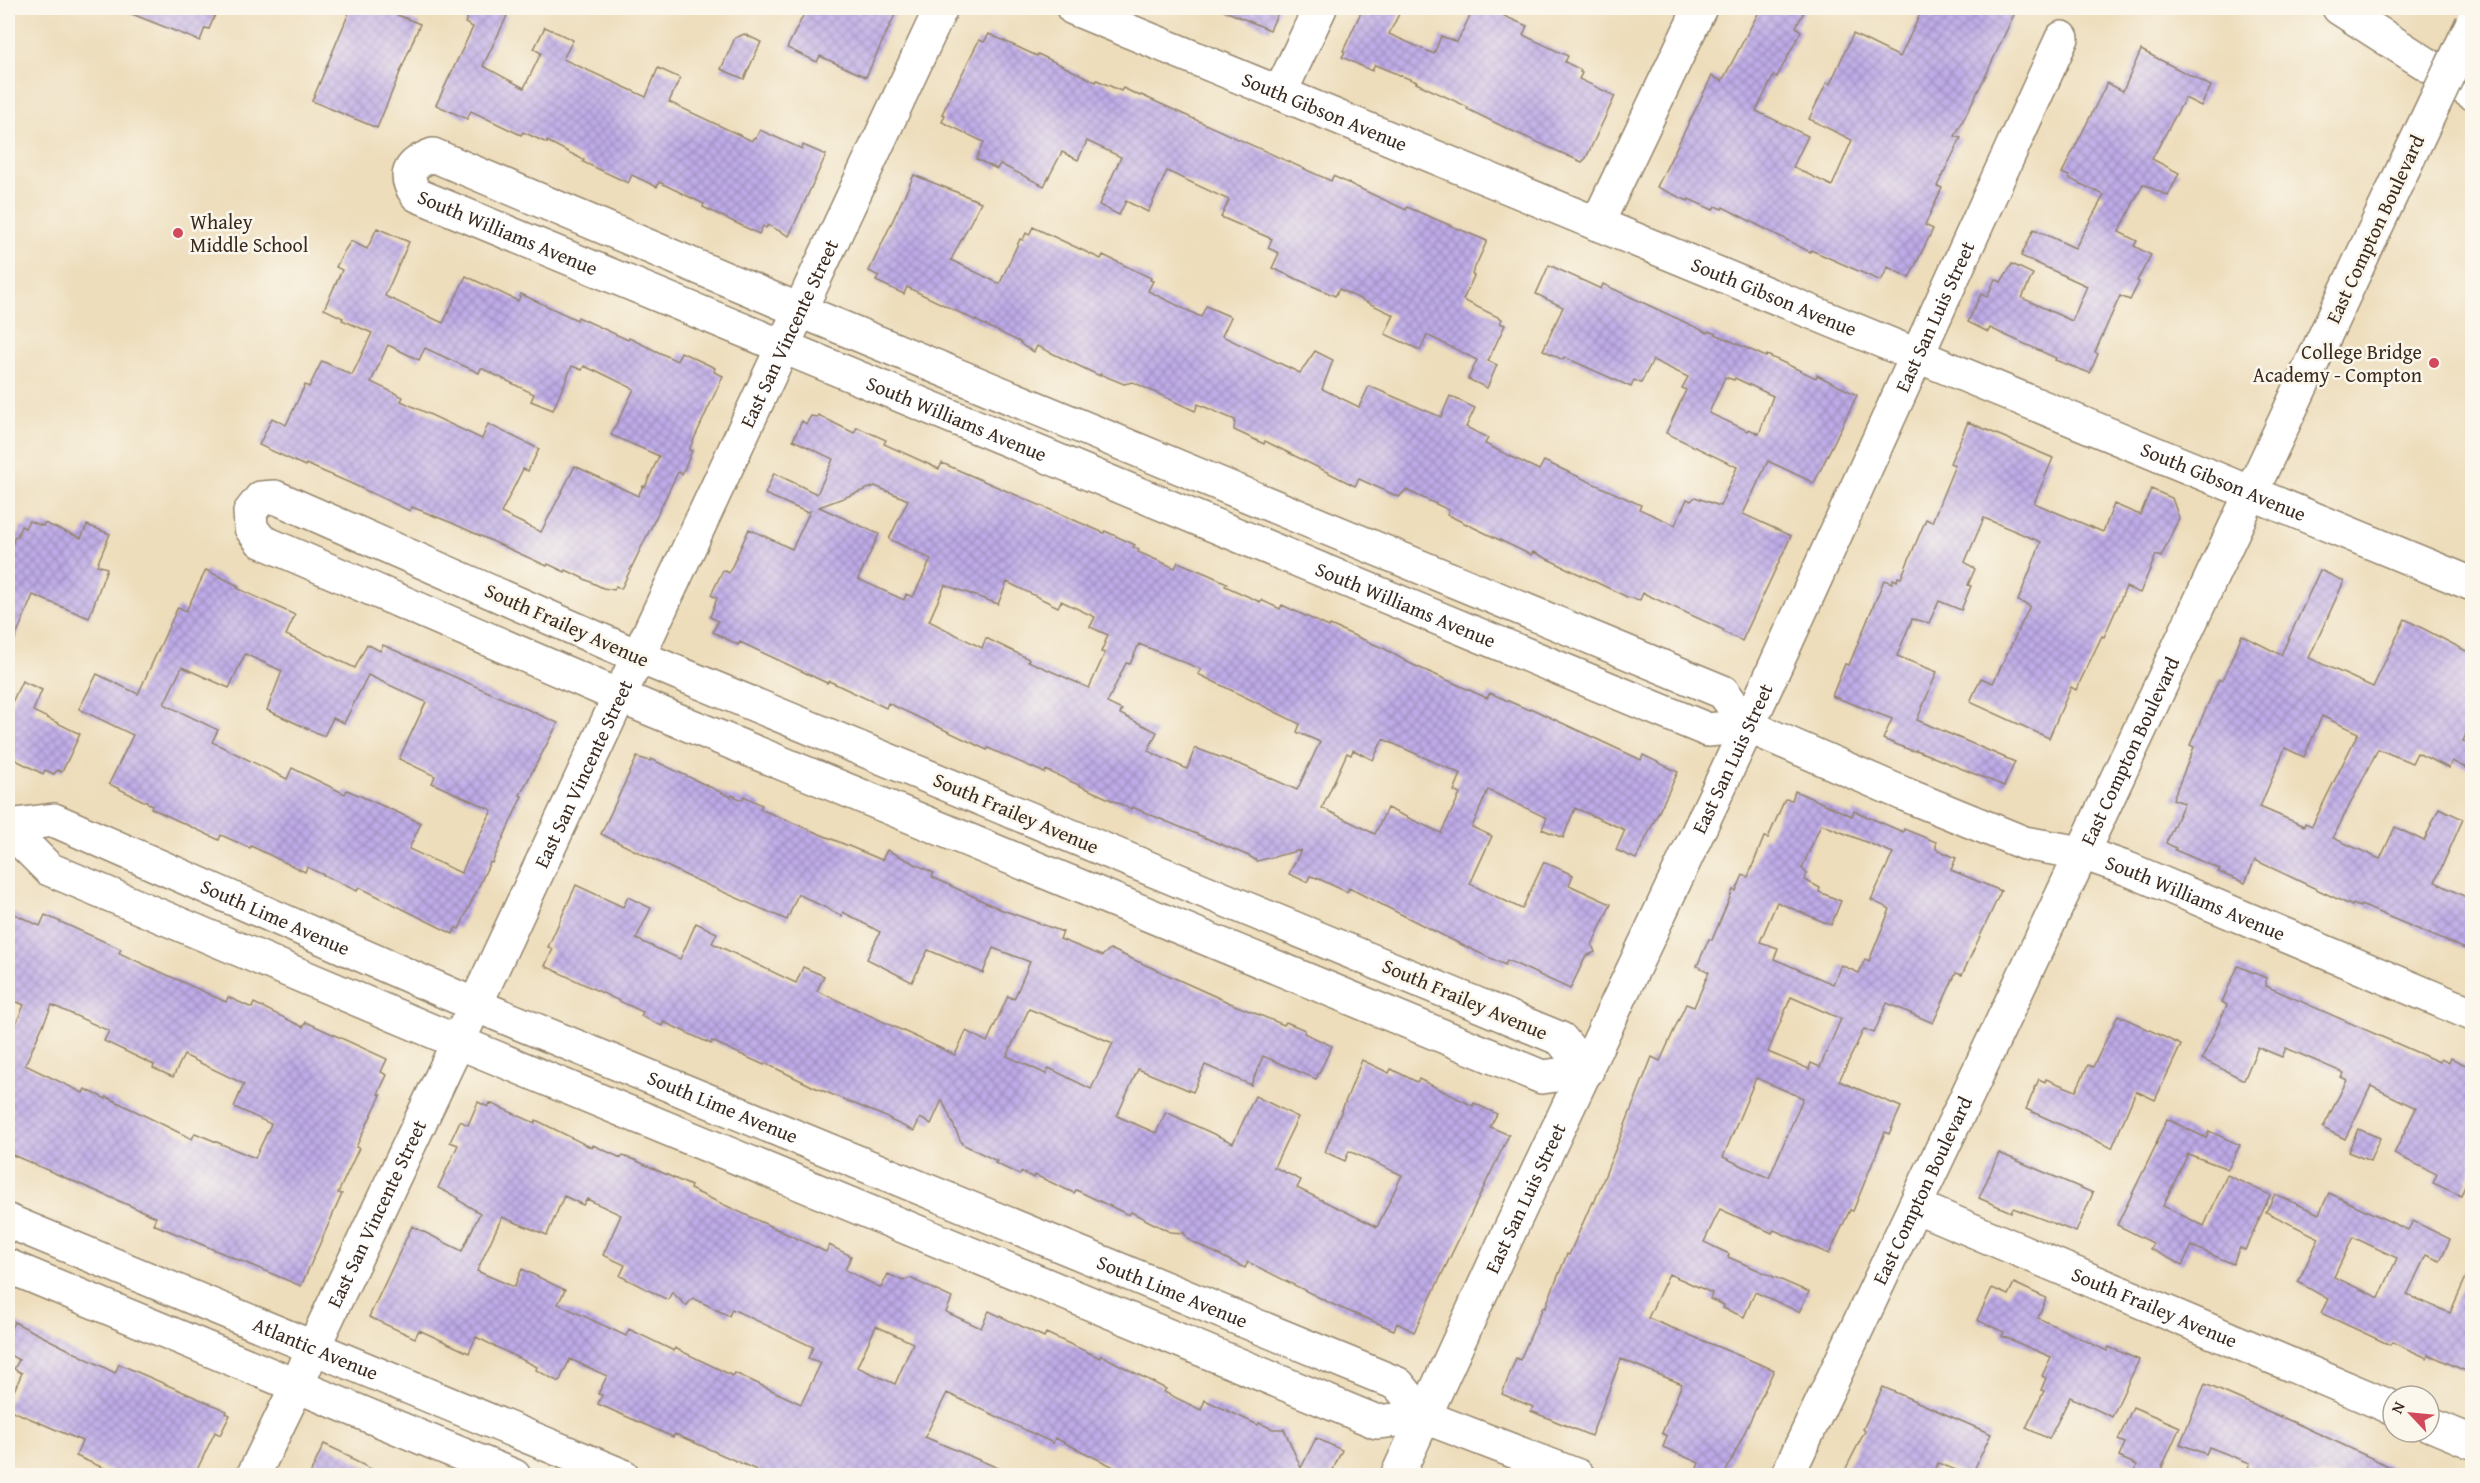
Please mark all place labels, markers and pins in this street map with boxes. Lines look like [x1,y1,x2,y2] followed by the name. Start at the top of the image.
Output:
[190,207,309,259] place label: Whaley Middle School
[171,226,185,240] marker: Whaley Middle School
[2253,337,2422,389] place label: College Bridge Academy - Compton
[2427,356,2441,370] marker: College Bridge Academy - Compton

